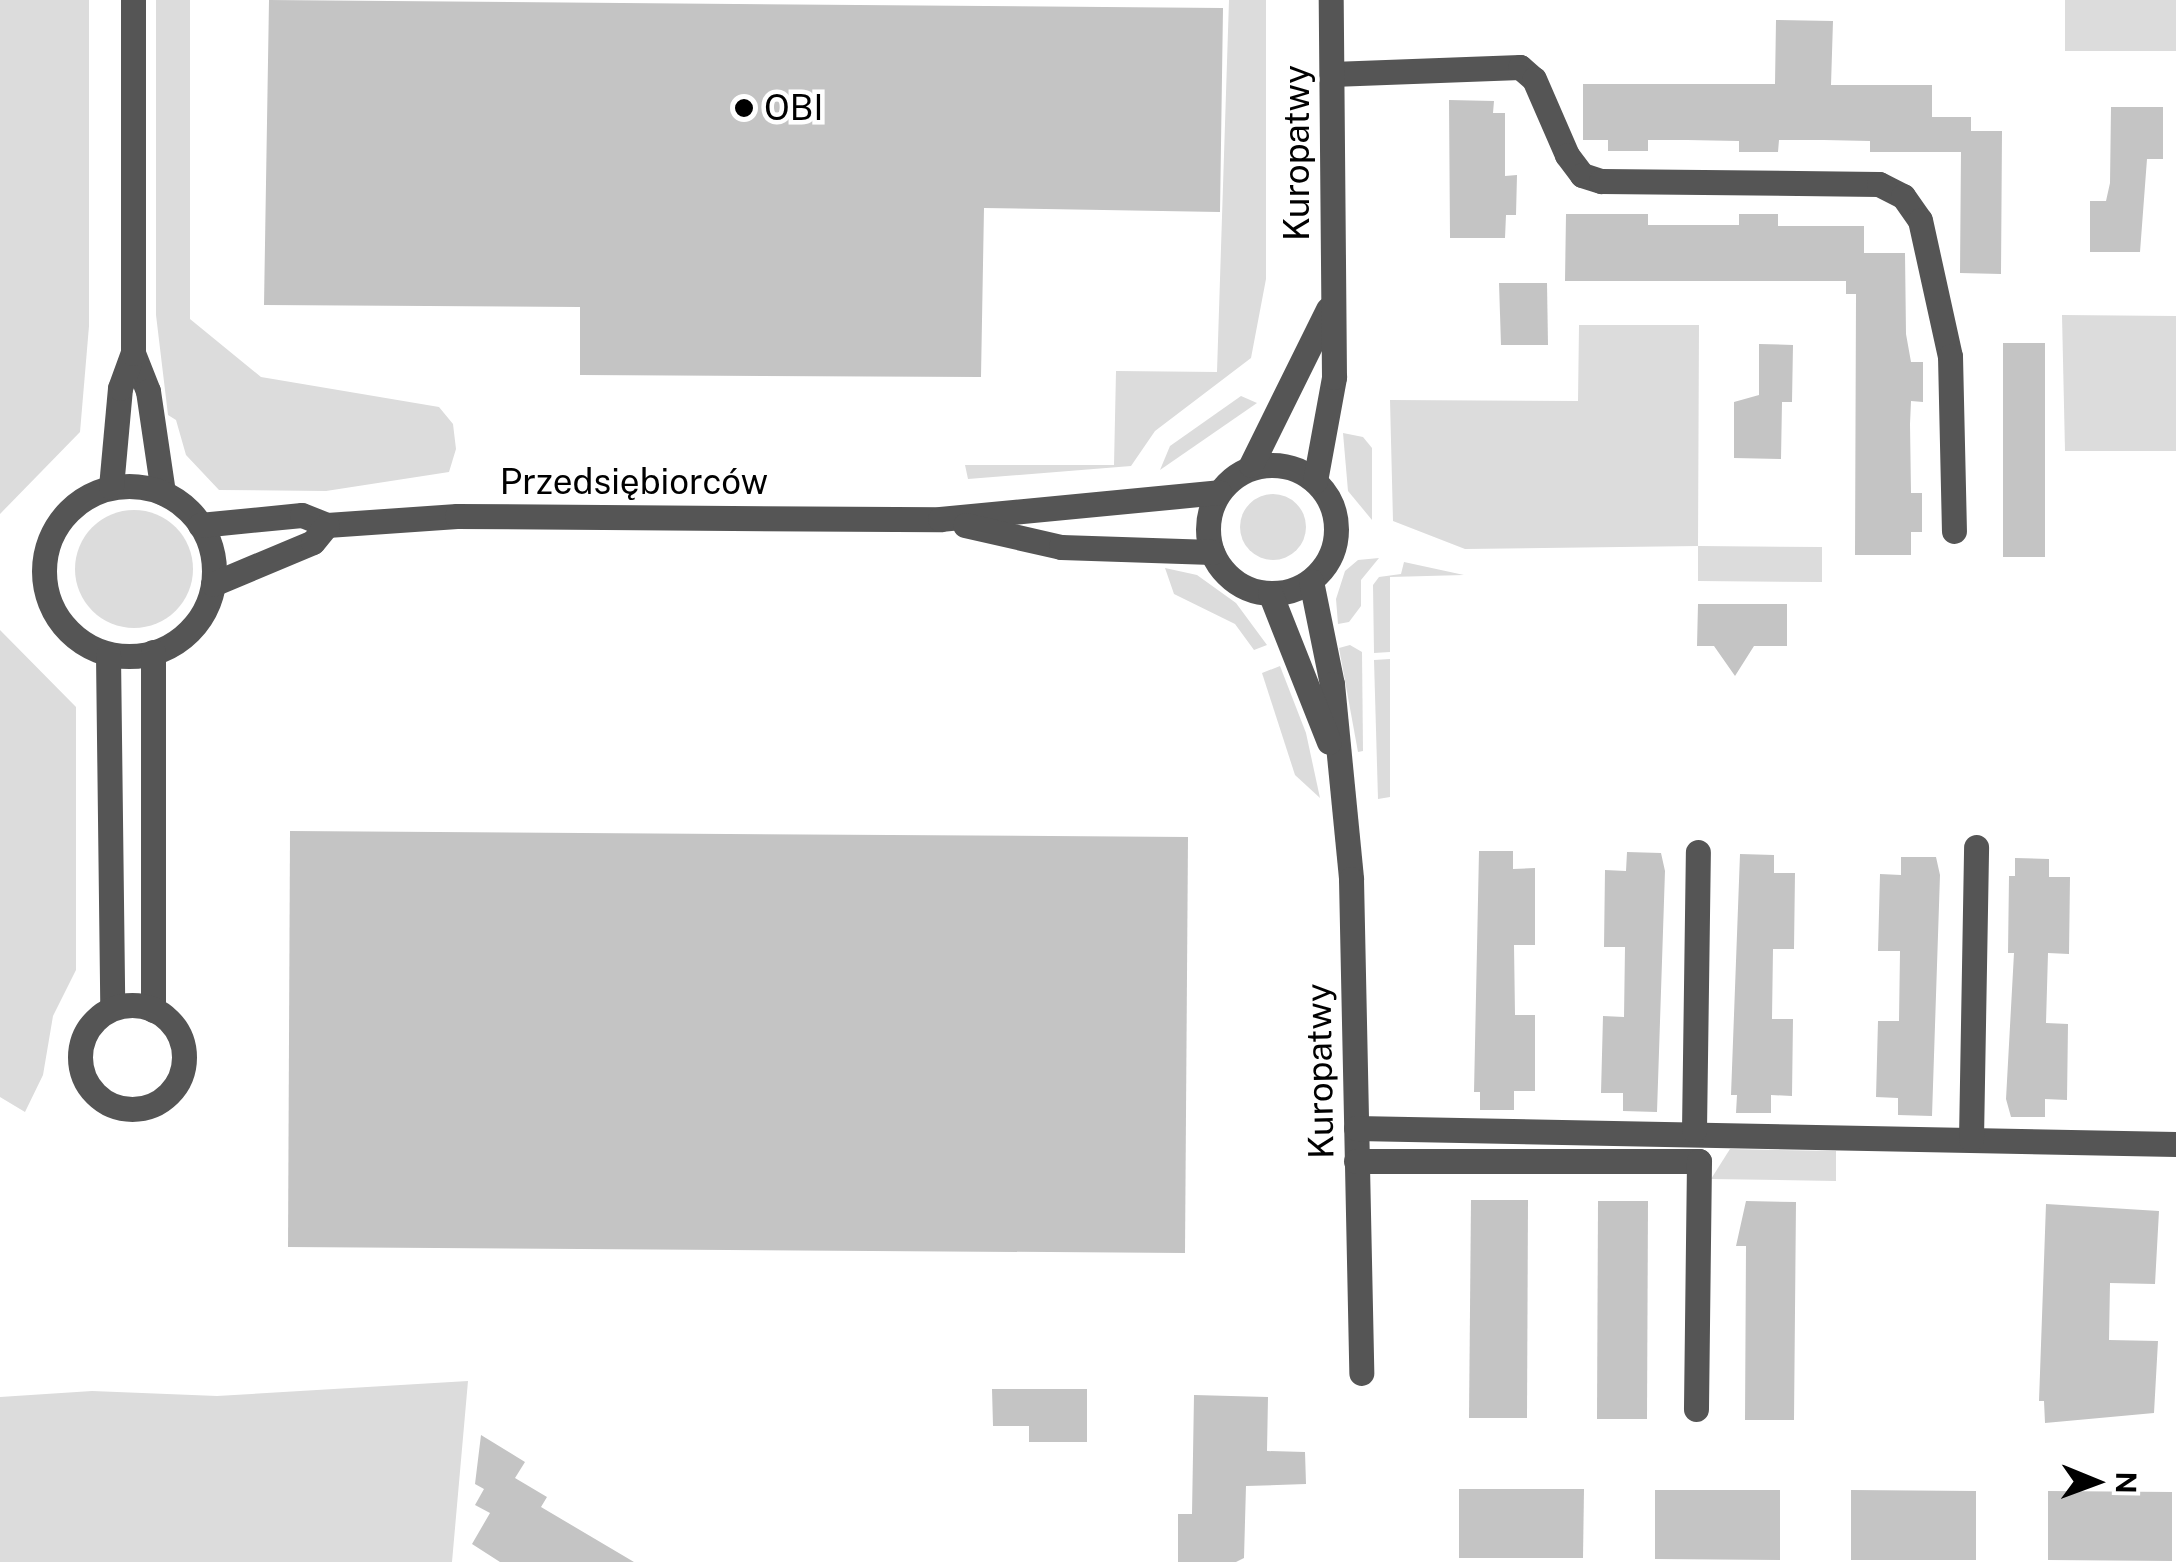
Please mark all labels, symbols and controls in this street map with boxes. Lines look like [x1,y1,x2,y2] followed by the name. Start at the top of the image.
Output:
[1276,65,1318,241] street label: Kuropatwy
[764,87,823,129] place label: OBI
[733,97,755,119] marker: OBI
[500,461,768,503] street label: Przedsiębiorców
[1297,983,1343,1159] street label: Kuropatwy
[2046,1432,2146,1532] north arrow
[2110,1471,2143,1494] text: N

